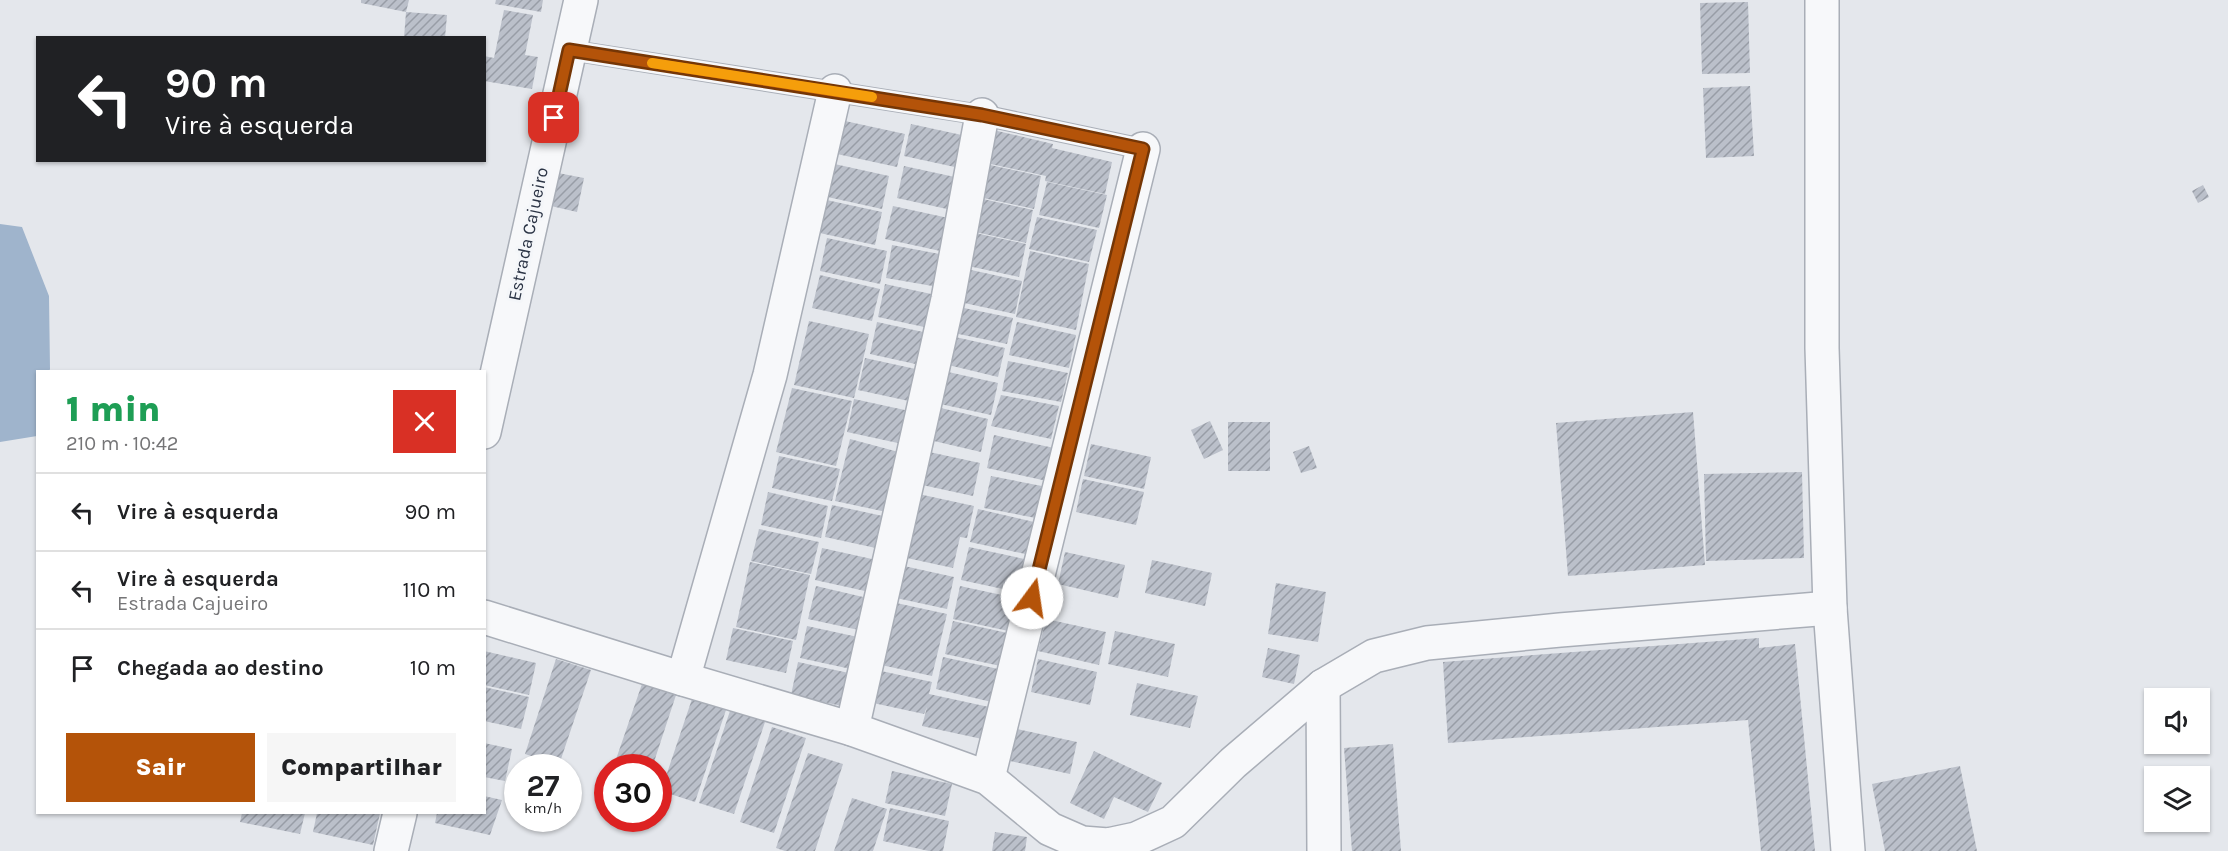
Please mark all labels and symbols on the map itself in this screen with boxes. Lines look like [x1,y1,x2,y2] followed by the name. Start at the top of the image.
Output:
[528,92,579,143] pin
[503,165,553,303] street label: Estrada Cajueiro
[1000,566,1064,630] position arrow
[594,754,672,832] speed limit sign: 30

